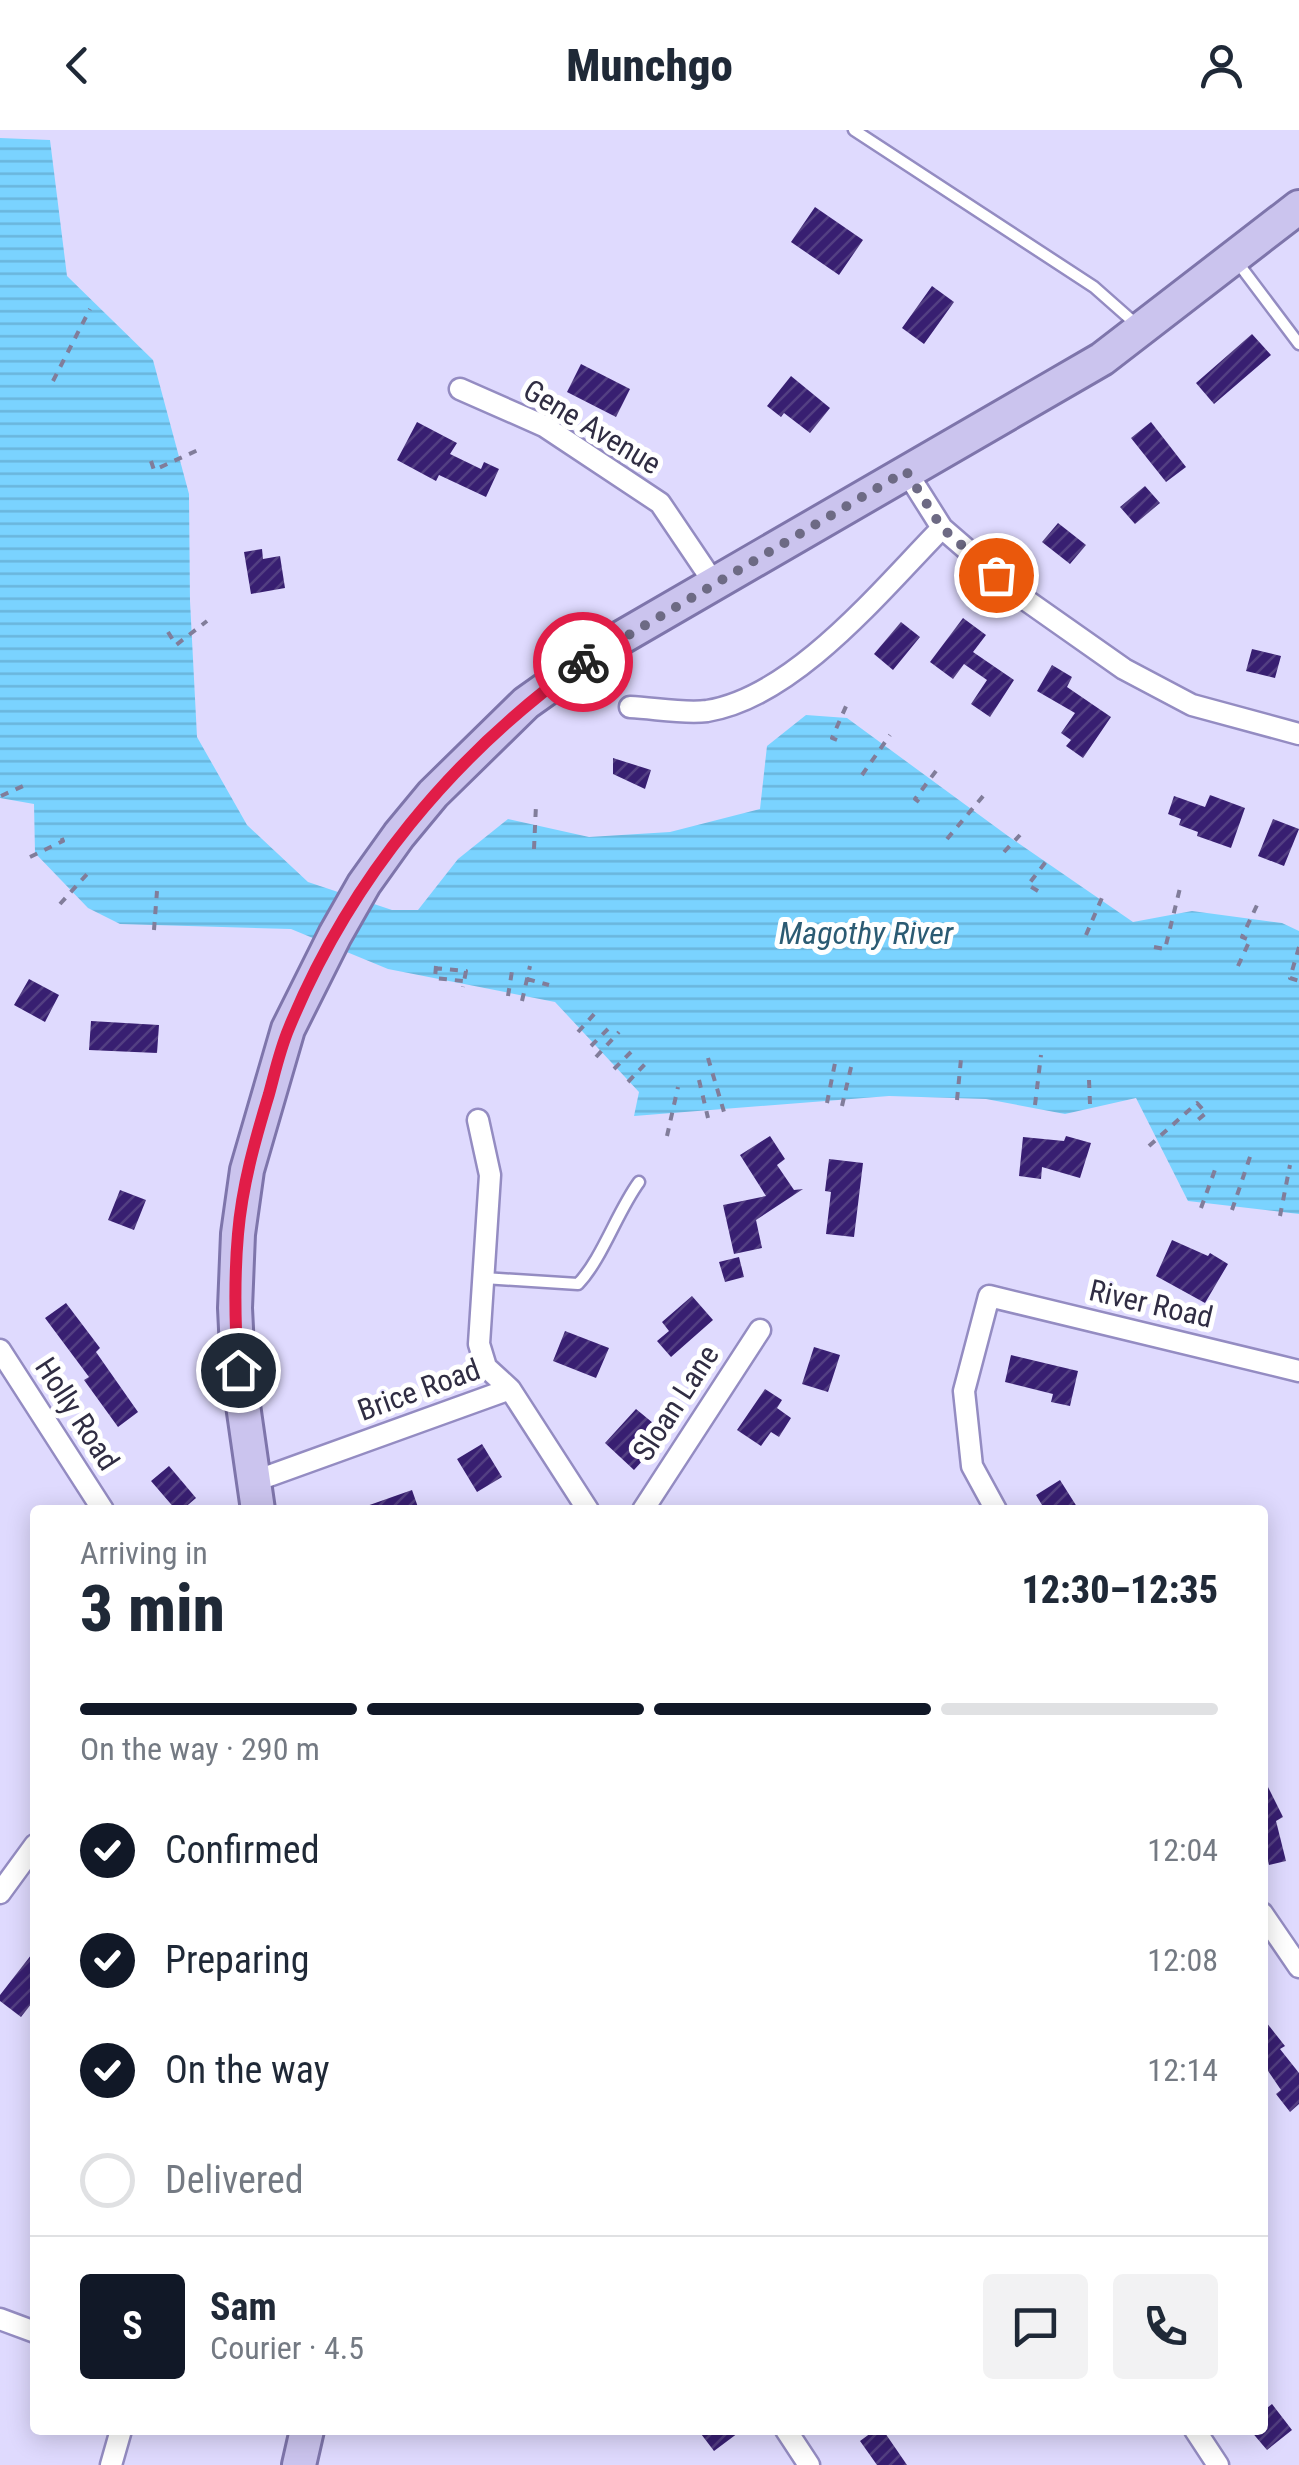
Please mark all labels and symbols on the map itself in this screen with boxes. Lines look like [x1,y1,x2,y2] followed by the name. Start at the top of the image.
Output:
[517,372,667,481] street label: Gene Avenue
[954,533,1039,618] pin
[533,612,633,712] courier
[779,914,955,952] water label: Magothy River
[1086,1272,1216,1335] street label: River Road
[196,1328,281,1413] pin
[625,1338,726,1467] street label: Sloan Lane
[28,1351,127,1477] street label: Holly Road
[353,1351,485,1428] street label: Brice Road

